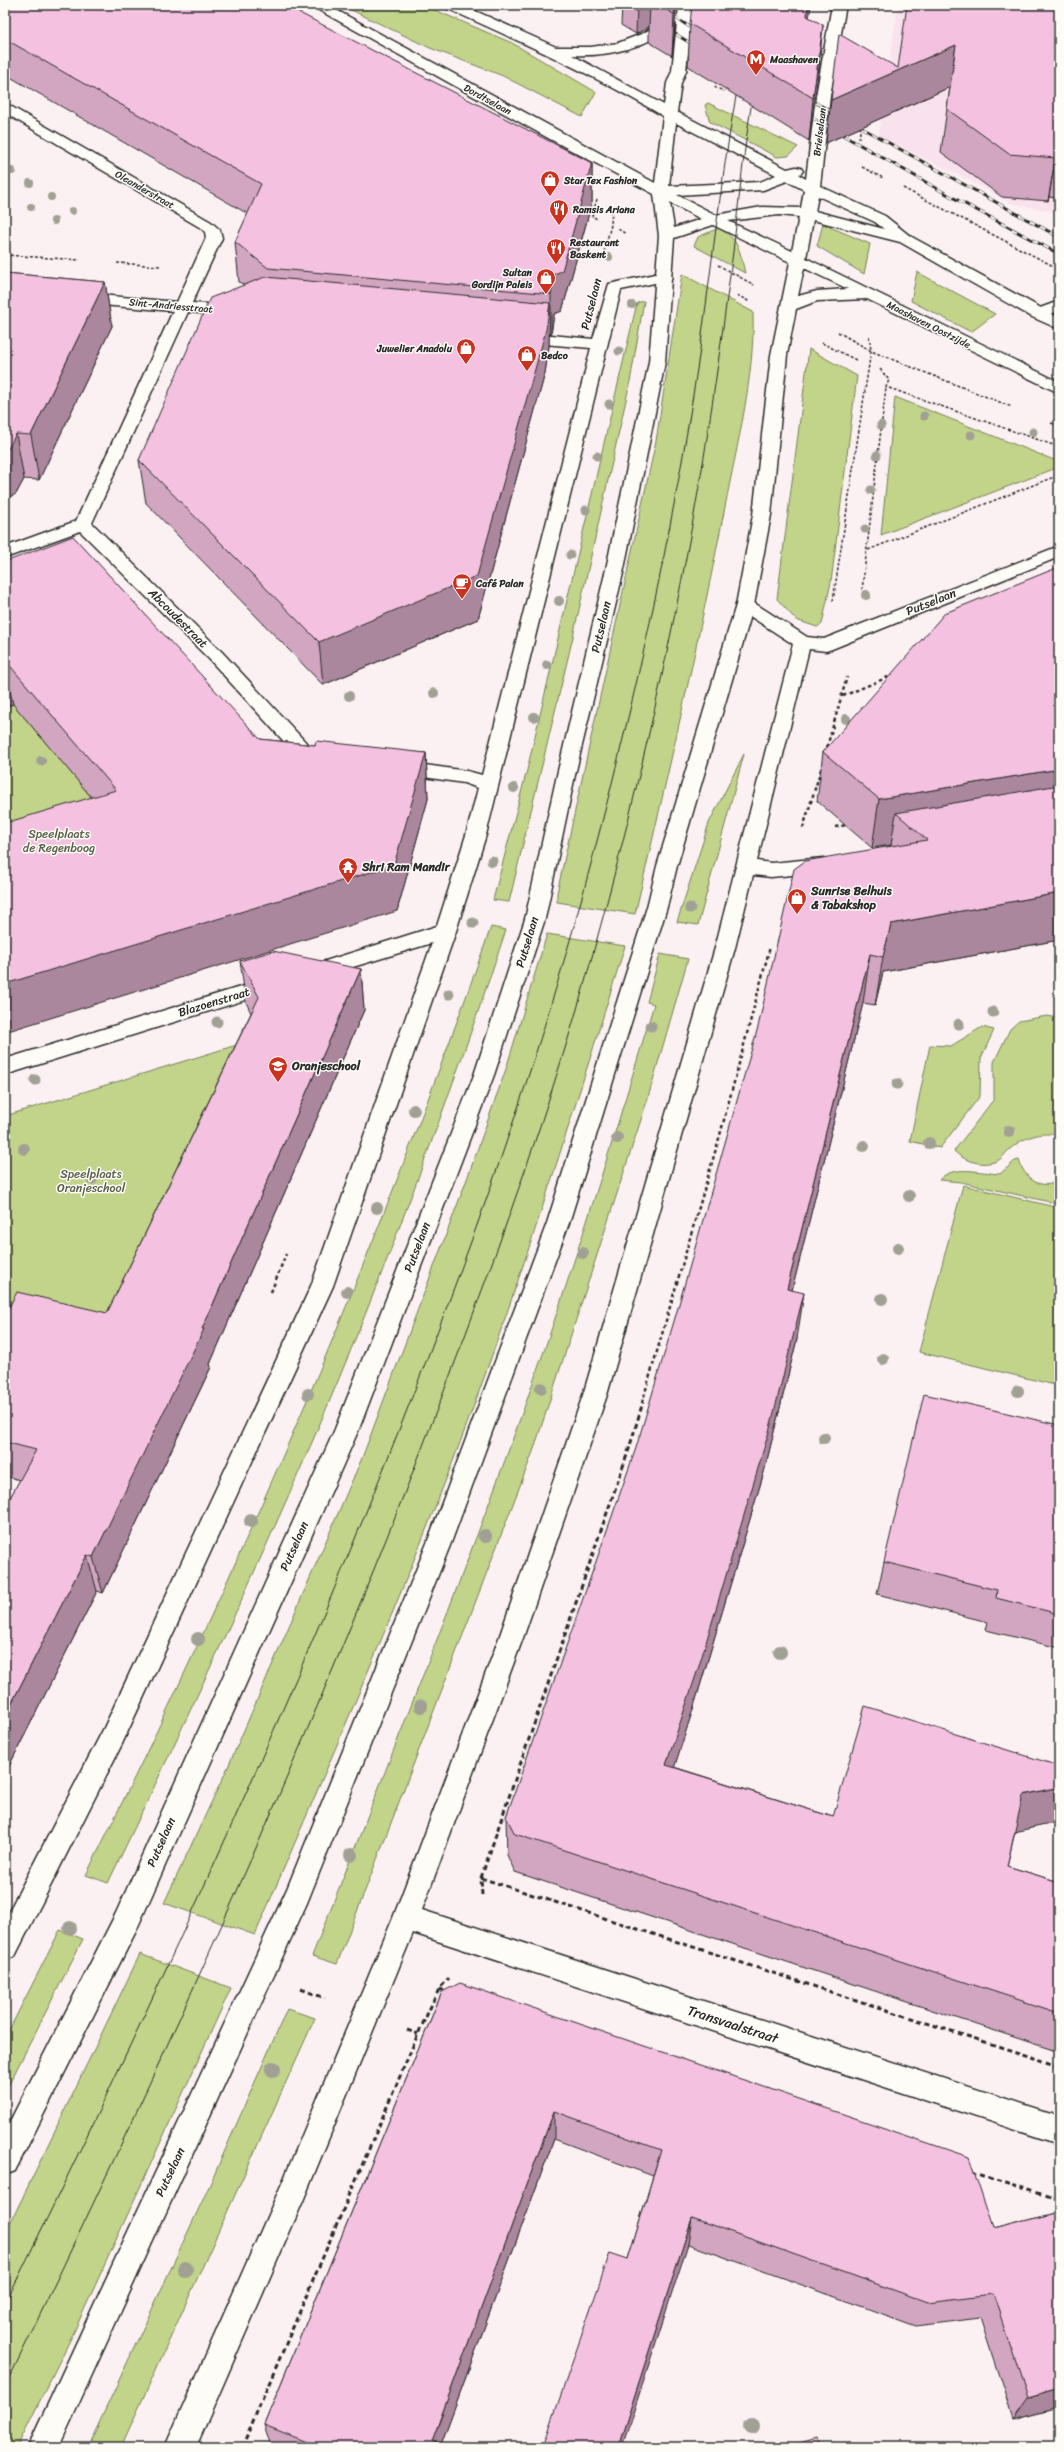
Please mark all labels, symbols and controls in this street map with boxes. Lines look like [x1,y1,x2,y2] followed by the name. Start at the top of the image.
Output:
[745,48,767,76] metro station icon: Maashaven
[769,51,819,69] place label: Maashaven
[460,79,515,121] street label: Dordtselaan
[808,106,832,157] street label: Brielselaan
[111,166,178,215] street label: Oleanderstraat
[539,169,561,197] shop icon: Star Tex Fashion
[563,172,638,190] place label: Star Tex Fashion
[548,198,570,226] restaurant icon: Ramsis Ariana
[572,201,636,219] place label: Ramsis Ariana
[569,234,620,264] place label: Restaurant Baskent
[545,237,567,265] restaurant icon: Restaurant Baskent
[471,264,533,294] place label: Sultan Gordijn Paleis
[535,267,557,295] shop icon: Sultan Gordijn Paleis
[574,275,608,332] street label: Putselaan
[128,293,214,319] street label: Sint-Andriesstraat
[883,296,974,354] street label: Maashaven Oostzijde
[455,337,477,365] shop icon: Juwelier Anadolu
[376,340,453,358] place label: Juwelier Anadolu
[516,344,538,372] shop icon: Bedco
[541,347,569,365] place label: Bedco
[451,572,473,600] cafe icon: Café Palan
[475,575,524,593] place label: Café Palan
[142,582,213,653] street label: Abcoudestraat
[902,582,960,622] street label: Putselaan
[584,598,618,655] street label: Putselaan
[23,823,95,859] park label: Speelplaats de Regenboog
[337,856,359,884] temple icon: Shri Ram Mandir
[361,856,451,878] place label: Shri Ram Mandir
[810,880,893,916] place label: Sunrise Belhuis & Tabakshop
[786,887,808,915] shop icon: Sunrise Belhuis & Tabakshop
[509,913,545,970] street label: Putselaan
[175,981,253,1023] street label: Blazoenstraat
[267,1055,289,1083] school or university icon: Oranjeschool
[291,1055,361,1077] place label: Oranjeschool
[57,1163,126,1199] park label: Speelplaats Oranjeschool
[397,1218,437,1275] street label: Putselaan
[273,1517,315,1574] street label: Putselaan
[140,1813,182,1870] street label: Putselaan
[684,1998,783,2051] street label: Transvaalstraat
[149,2143,191,2200] street label: Putselaan

